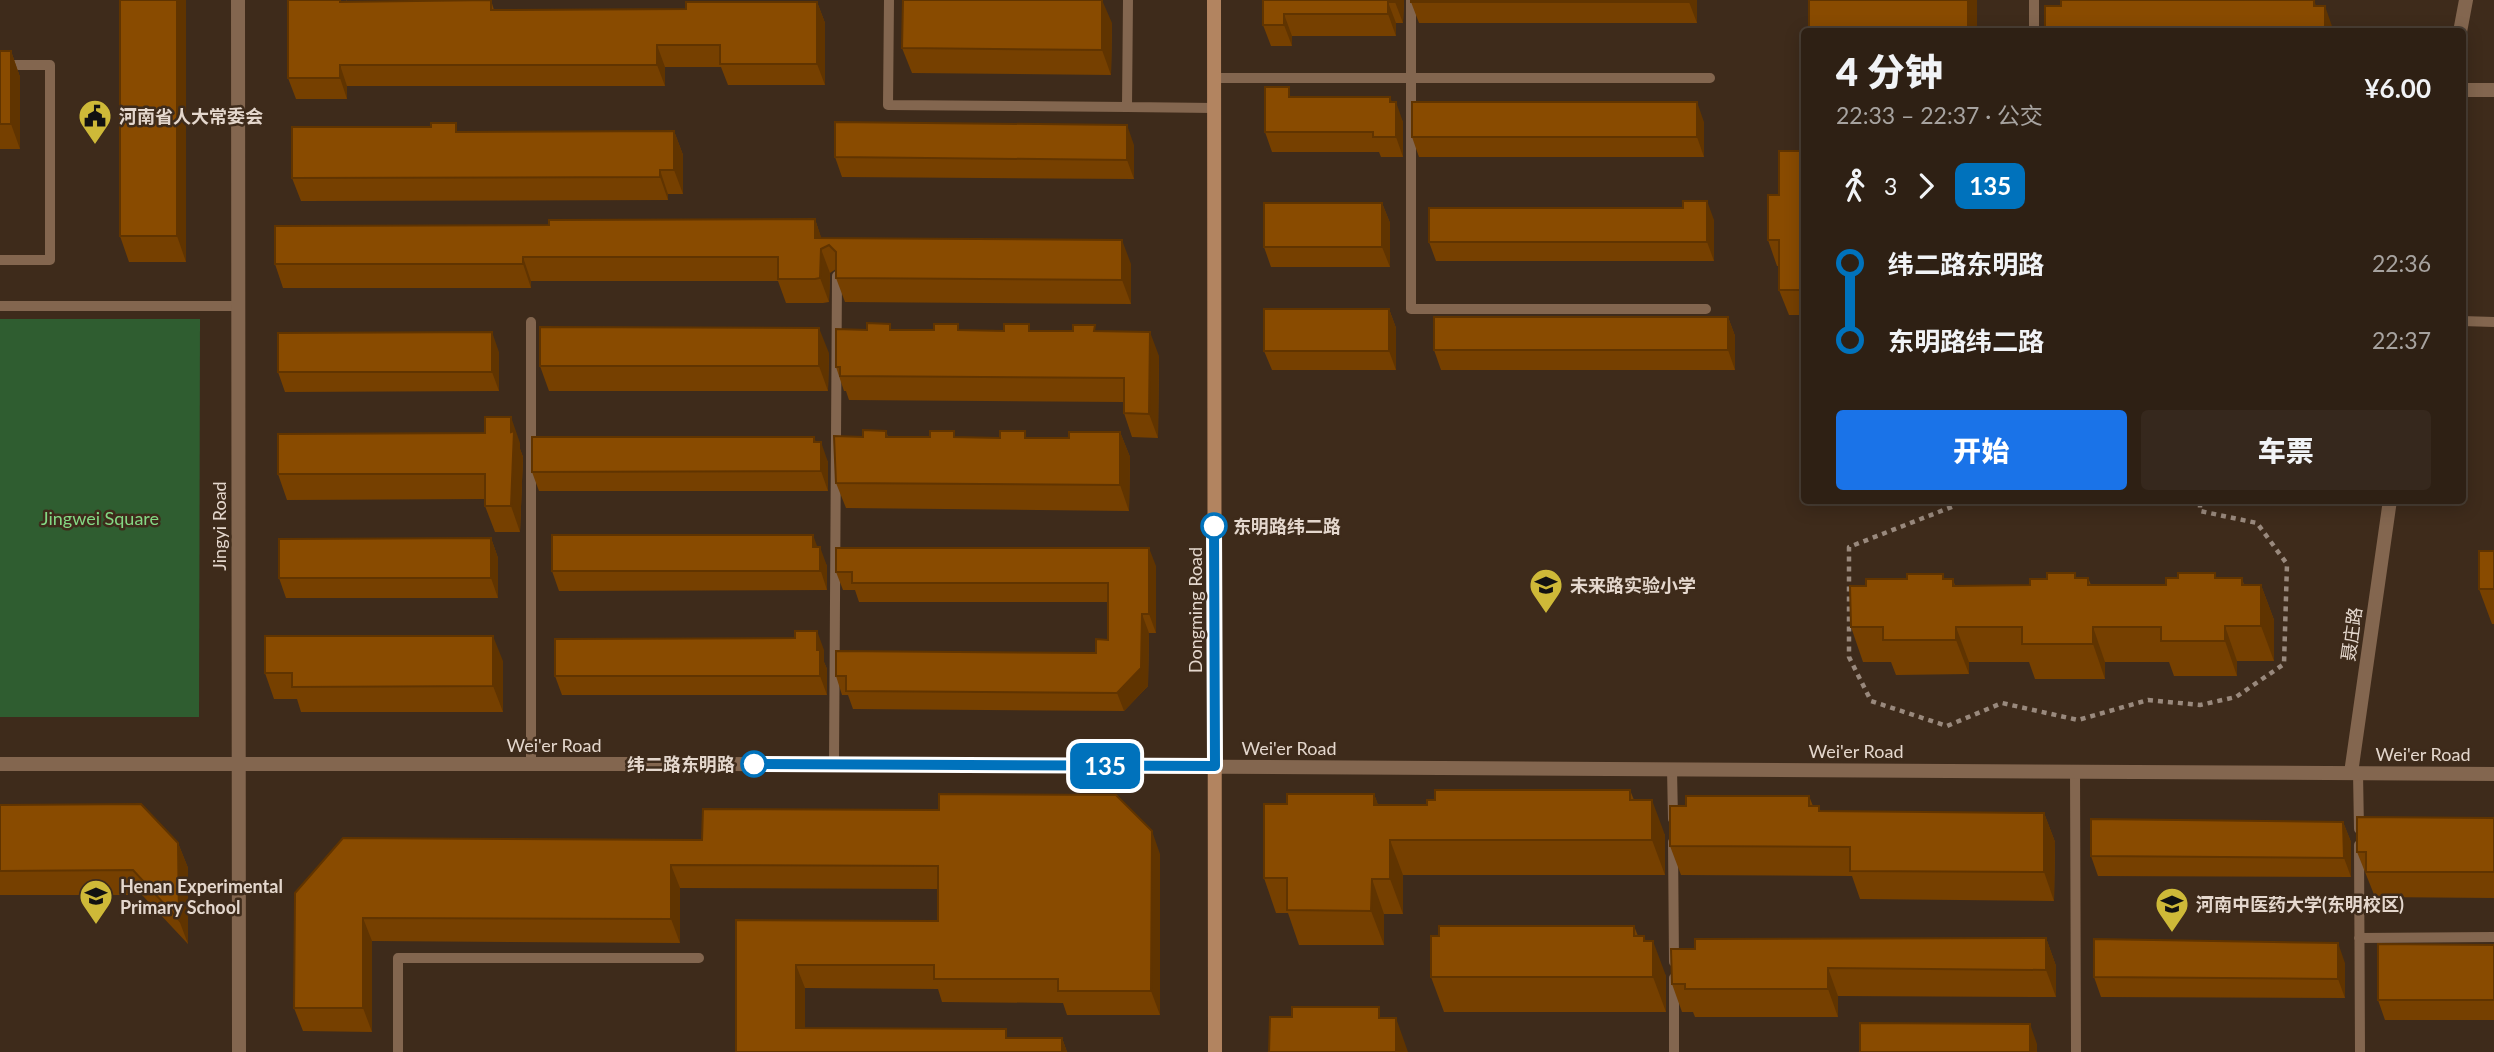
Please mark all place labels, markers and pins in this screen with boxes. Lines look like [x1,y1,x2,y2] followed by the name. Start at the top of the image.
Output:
[76,97,114,146] public building icon: 河南省人大常委会
[119,105,263,127] place label: 河南省人大常委会
[1201,513,1227,539] marker: 东明路纬二路
[1233,515,1341,537] place label: 东明路纬二路
[1527,566,1565,615] school or university icon: 未来路实验小学
[1570,574,1696,596] place label: 未来路实验小学
[741,751,767,777] marker: 纬二路东明路
[627,753,735,775] place label: 纬二路东明路
[120,875,283,918] place label: Henan Experimental Primary School
[77,877,115,926] school or university icon: Henan Experimental Primary School
[2153,885,2191,934] school or university icon: 河南中医药大学(东明校区)
[2196,893,2404,915] place label: 河南中医药大学(东明校区)

